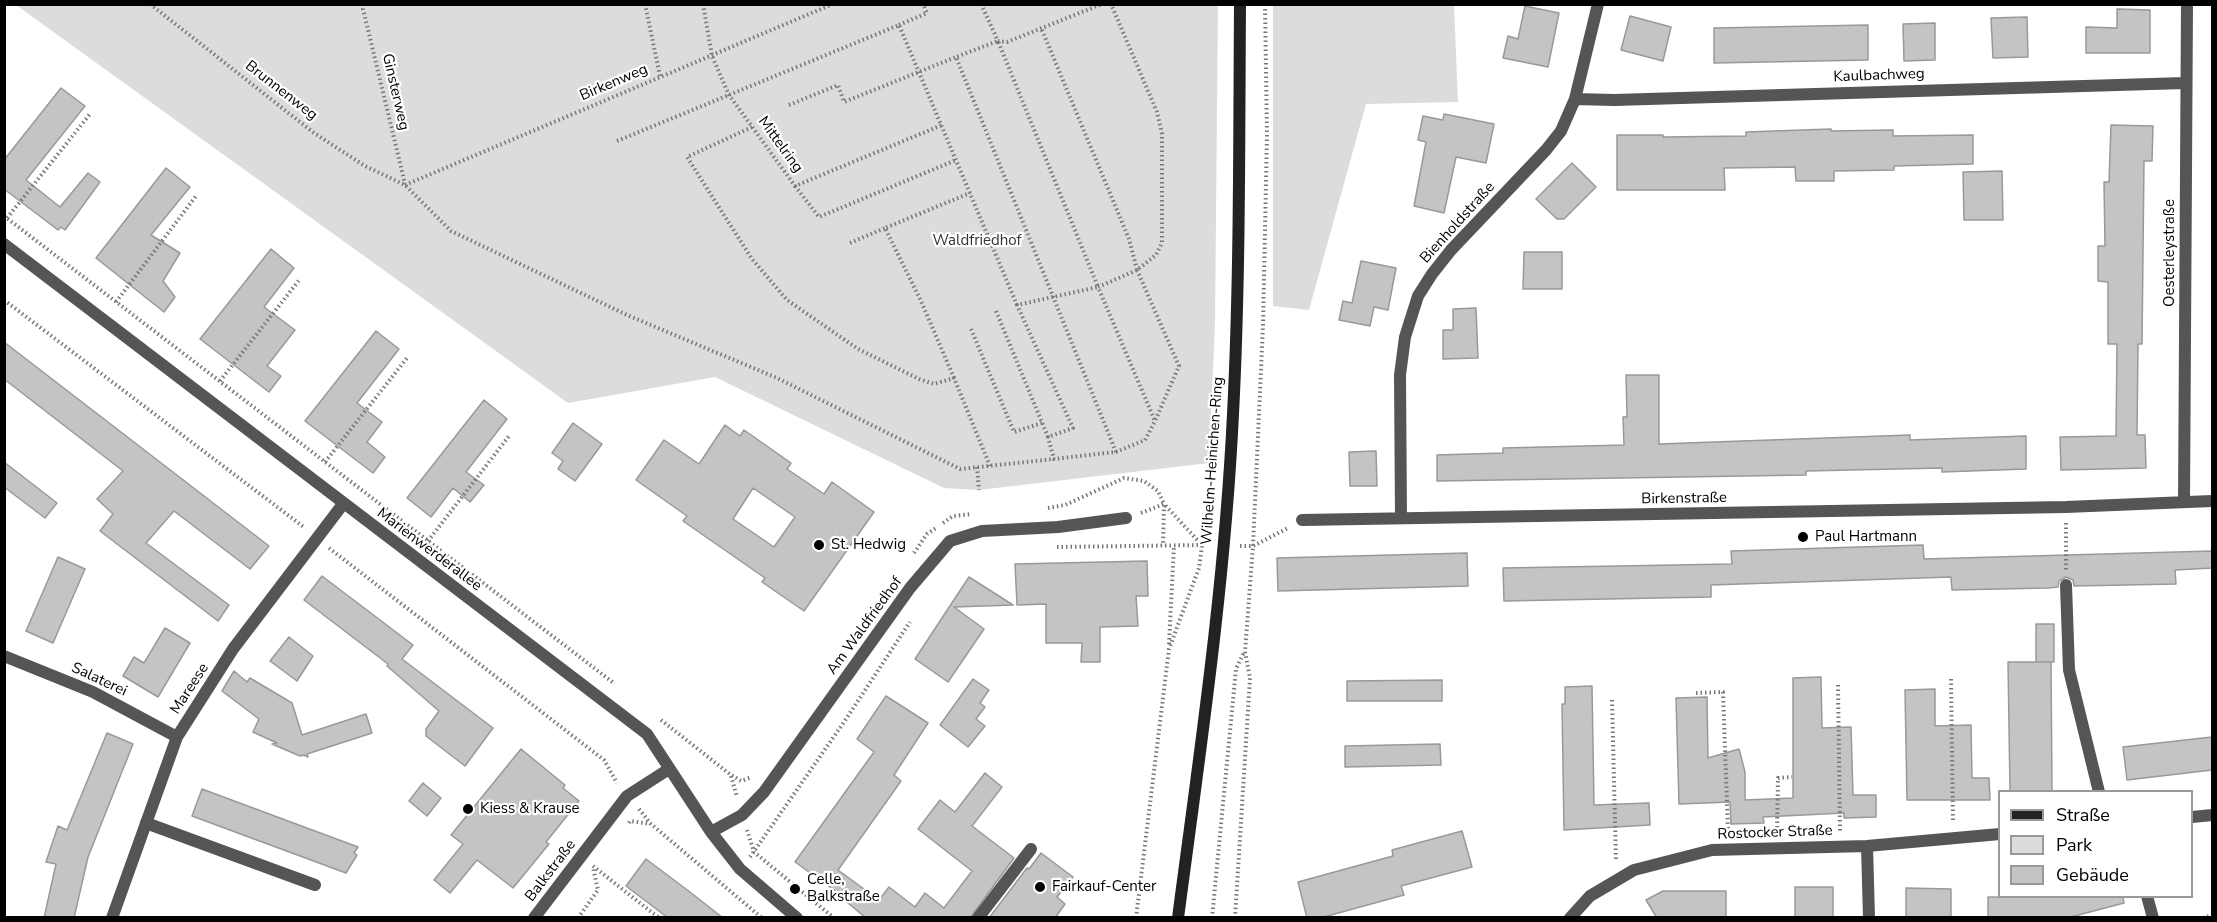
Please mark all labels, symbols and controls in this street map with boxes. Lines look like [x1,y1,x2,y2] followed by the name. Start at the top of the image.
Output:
[377,52,413,132] street label: Ginsterweg
[241,57,321,125] street label: Brunnenweg
[577,61,651,105] street label: Birkenweg
[1833,65,1925,87] street label: Kaulbachweg
[754,113,806,177] street label: Mittelring
[1417,179,1499,267] street label: Bienholdstraße
[2161,199,2179,307] street label: Oesterleystraße
[932,232,1022,250] park label: Waldfriedhof
[1198,376,1228,546] street label: Wilhelm-Heinichen-Ring
[1641,489,1727,509] street label: Birkenstraße
[373,505,485,595] street label: Marienwerderallee
[1815,528,1917,546] place label: Paul Hartmann
[1796,530,1810,544] marker: Paul Hartmann
[831,536,906,554] place label: St. Hedwig
[812,538,826,552] marker: St. Hedwig
[823,574,907,678] street label: Am Waldfriedhof
[68,659,130,701] street label: Salaterei
[167,660,213,718] street label: Mareese
[1998,790,2193,898] legend
[480,800,580,818] place label: Kiess & Krause
[461,802,475,816] marker: Kiess & Krause
[2056,803,2110,827] text: Straße
[1717,822,1833,844] street label: Rostocker Straße
[2056,833,2092,857] text: Park
[522,837,580,905] street label: Balkstraße
[2056,863,2129,887] text: Gebäude
[807,871,880,906] place label: Celle, Balkstraße
[1052,878,1156,896] place label: Fairkauf-Center
[1033,880,1047,894] marker: Fairkauf-Center
[788,882,802,896] marker: Celle, Balkstraße

